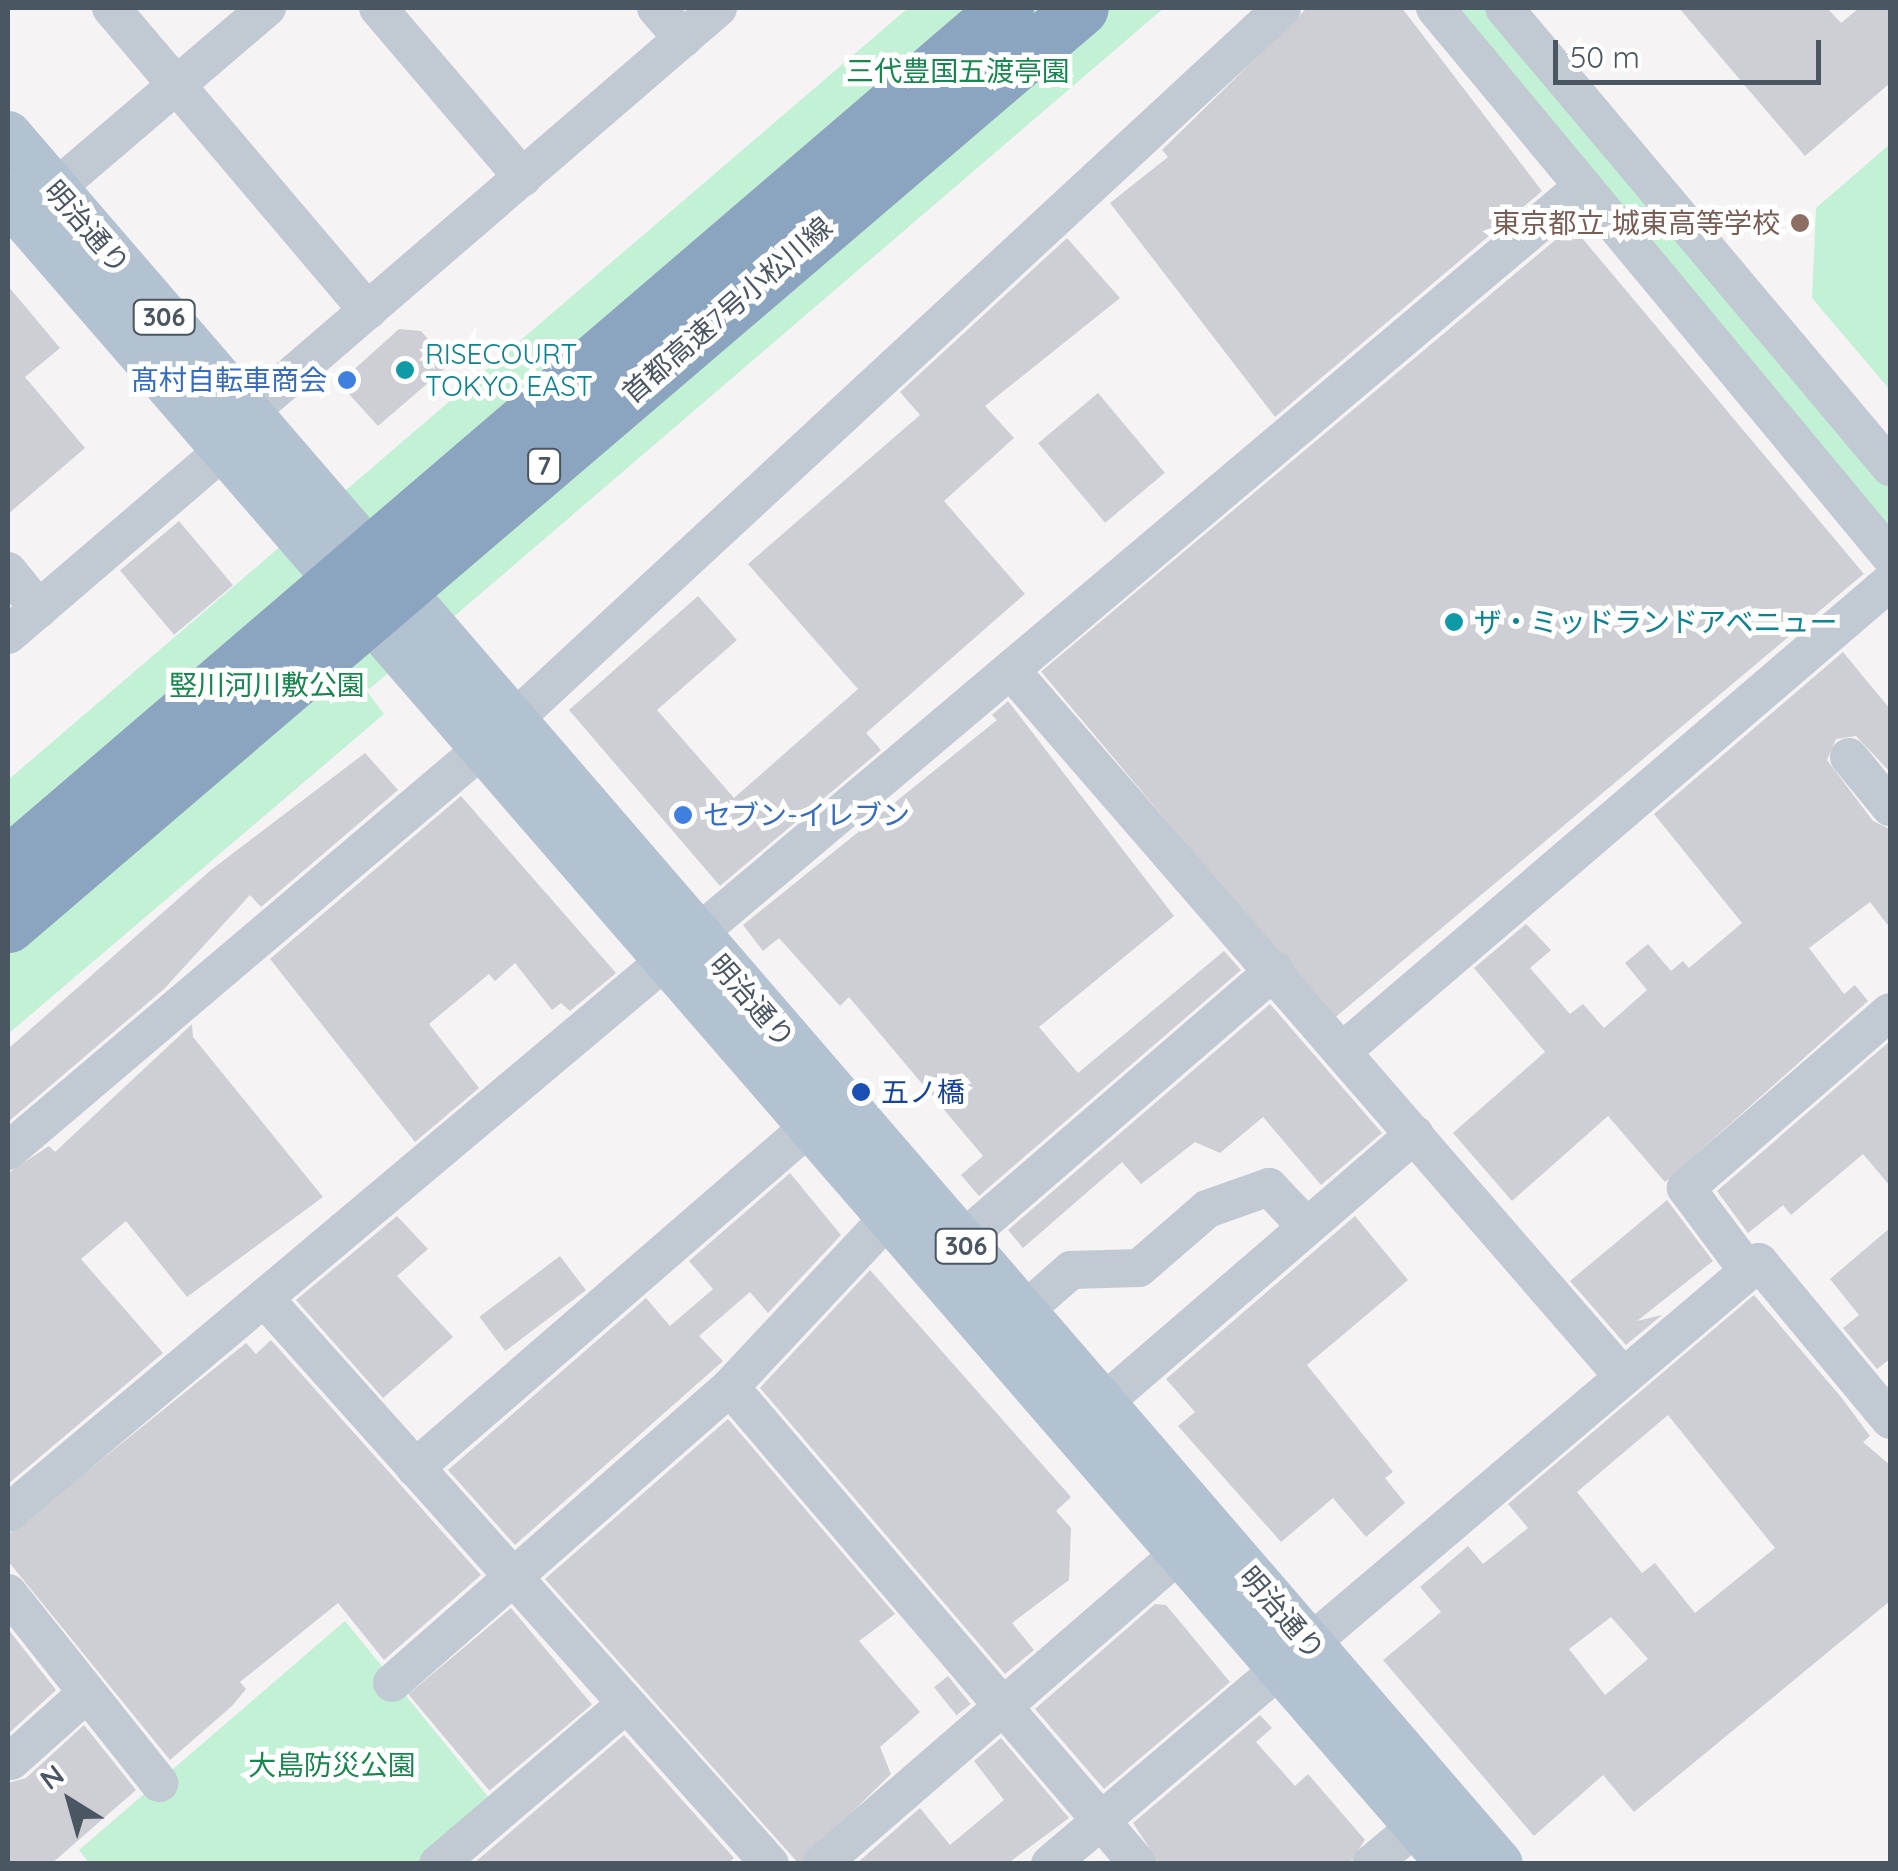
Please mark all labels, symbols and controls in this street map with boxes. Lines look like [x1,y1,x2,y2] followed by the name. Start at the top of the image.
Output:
[1558,20,1826,82] scale bar
[1570,38,1640,76] text: 50 m
[846,54,1070,88] park label: 三代豊国五渡亭園
[38,174,136,280] street label: 明治通り
[1492,206,1780,240] place label: 東京都立 城東高等学校
[615,210,839,410] street label: 首都高速7号小松川線
[1789,212,1811,234] marker: 東京都立 城東高等学校
[132,297,196,337] road number: 306
[425,337,593,403] place label: RISECOURT TOKYO EAST
[394,359,416,381] marker: RISECOURT TOKYO EAST
[131,363,327,397] place label: 髙村自転車商会
[336,369,358,391] marker: 髙村自転車商会
[526,446,562,486] road number: 7
[1474,605,1838,639] place label: ザ・ミッドランドアベニュー
[1443,611,1465,633] marker: ザ・ミッドランドアベニュー
[169,668,365,702] park label: 竪川河川敷公園
[703,798,910,832] place label: セブン-イレブン
[672,804,694,826] marker: セブン-イレブン
[703,948,801,1054] street label: 明治通り
[881,1075,965,1109] place label: 五ノ橋
[850,1081,872,1103] marker: 五ノ橋
[934,1226,998,1266] road number: 306
[1233,1560,1331,1666] street label: 明治通り
[248,1748,416,1782] park label: 大島防災公園
[20,1751,120,1851] north arrow
[33,1756,70,1797] text: N

